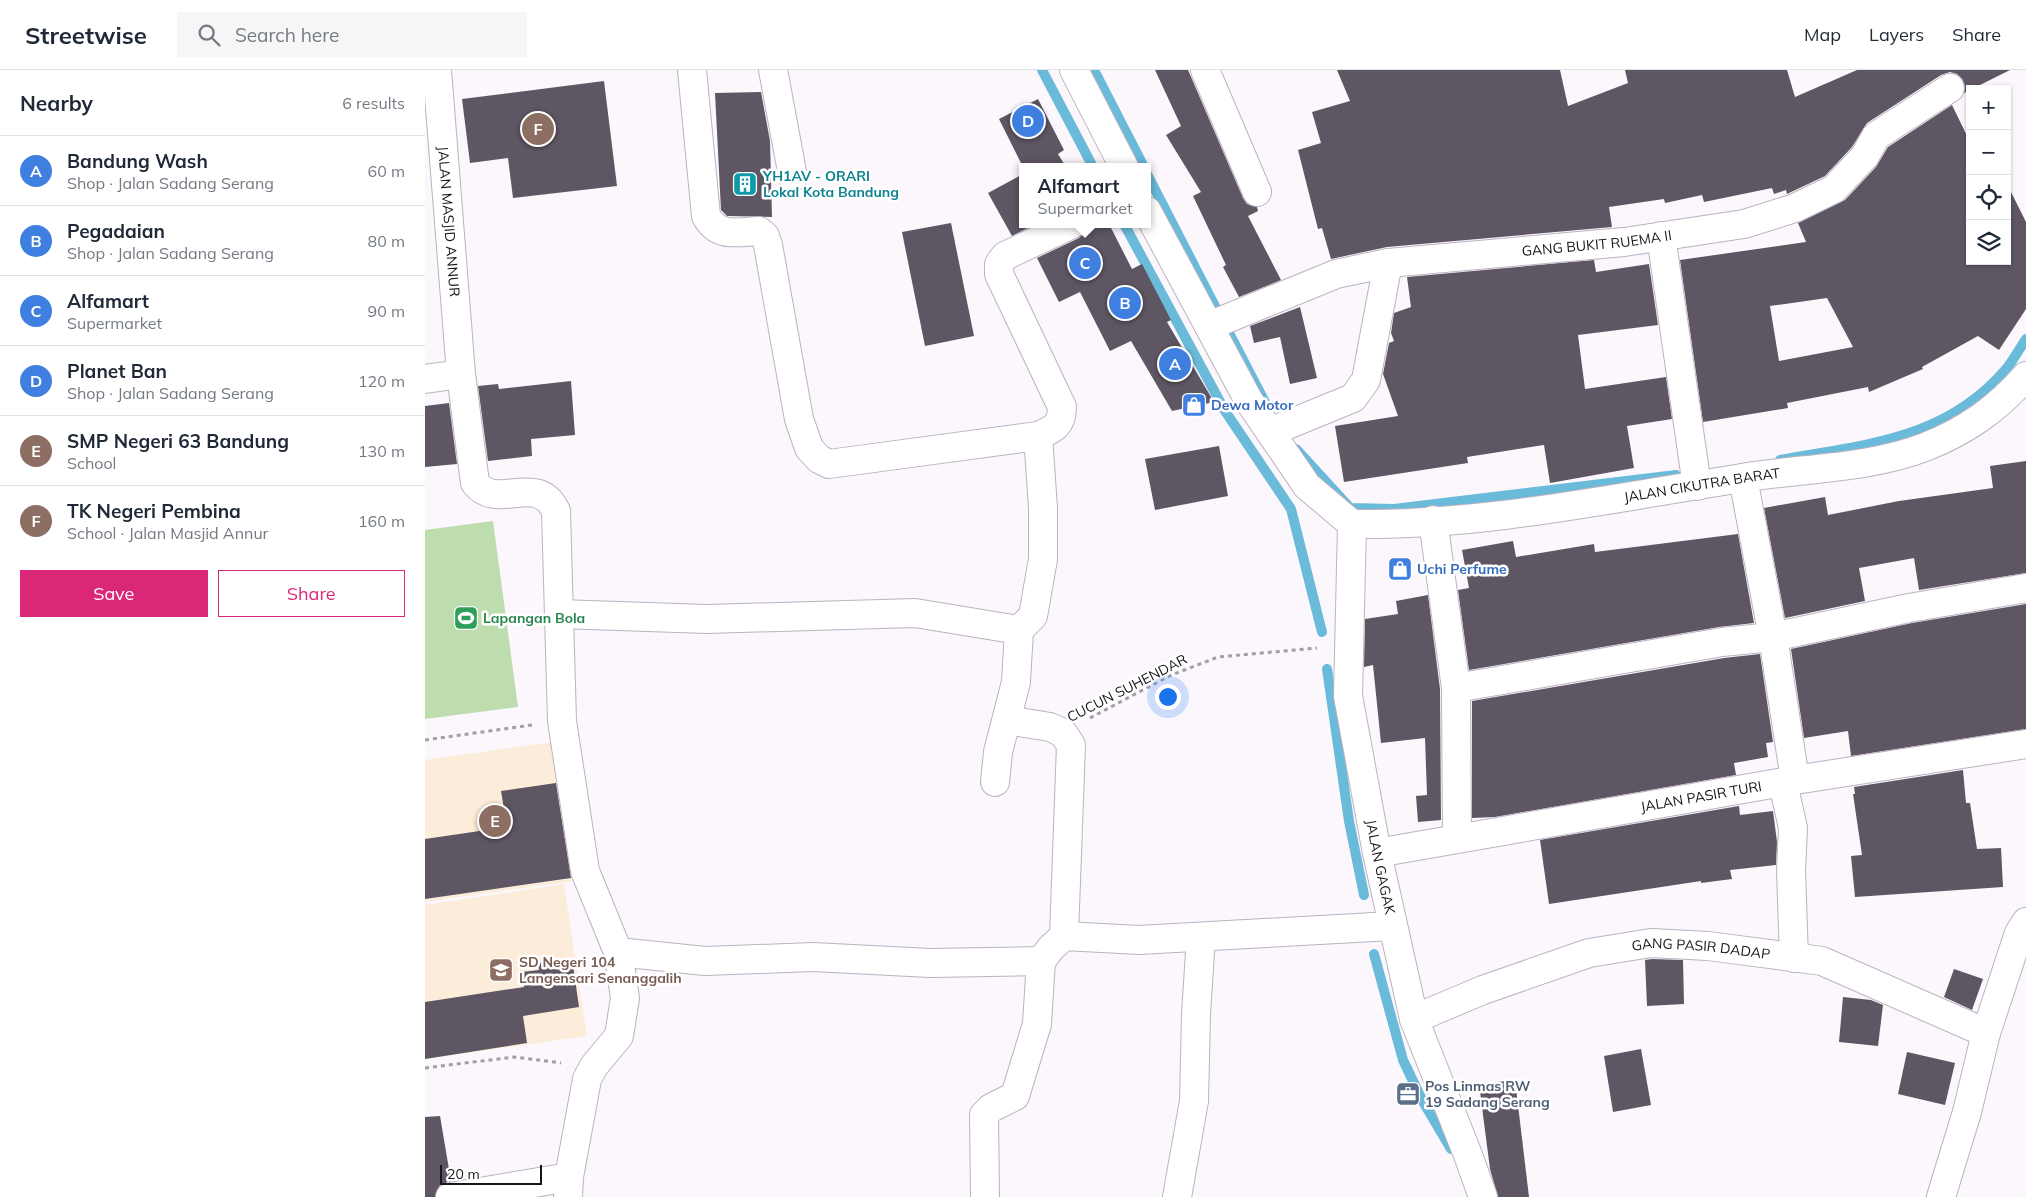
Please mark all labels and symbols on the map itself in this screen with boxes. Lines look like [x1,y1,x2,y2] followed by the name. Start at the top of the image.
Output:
[1012,102,1044,140] pin: D
[522,110,554,148] pin: F
[434,146,464,298] street label: JALAN MASJID ANNUR
[762,167,899,201] place label: YH1AV - ORARI Lokal Kota Bandung
[732,171,758,197] building icon: YH1AV - ORARI Lokal Kota Bandung
[1521,226,1673,260] street label: GANG BUKIT RUEMA II
[1069,244,1101,282] pin: C
[1109,284,1141,322] pin: B
[1159,345,1191,383] pin: A
[1181,392,1207,418] shop icon: Dewa Motor
[1211,396,1294,414] place label: Dewa Motor
[1622,464,1781,506] street label: JALAN CIKUTRA BARAT
[1387,556,1413,582] shop icon: Uchi Perfume
[1417,560,1507,578] place label: Uchi Perfume
[453,605,479,631] sports icon: Lapangan Bola
[483,609,585,627] place label: Lapangan Bola
[1064,650,1190,726] street label: CUCUN SUHENDAR
[1155,684,1181,710] your location
[1639,777,1763,816] street label: JALAN PASIR TURI
[479,802,511,840] pin: E
[1362,818,1400,917] street label: JALAN GAGAK
[1630,934,1771,963] street label: GANG PASIR DADAP
[519,953,682,987] place label: SD Negeri 104 Langensari Senanggalih
[488,957,514,983] school or university icon: SD Negeri 104 Langensari Senanggalih
[1425,1077,1550,1111] place label: Pos Linmas RW 19 Sadang Serang
[1395,1081,1421,1107] office icon: Pos Linmas RW 19 Sadang Serang
[440,1162,543,1185] scale bar

